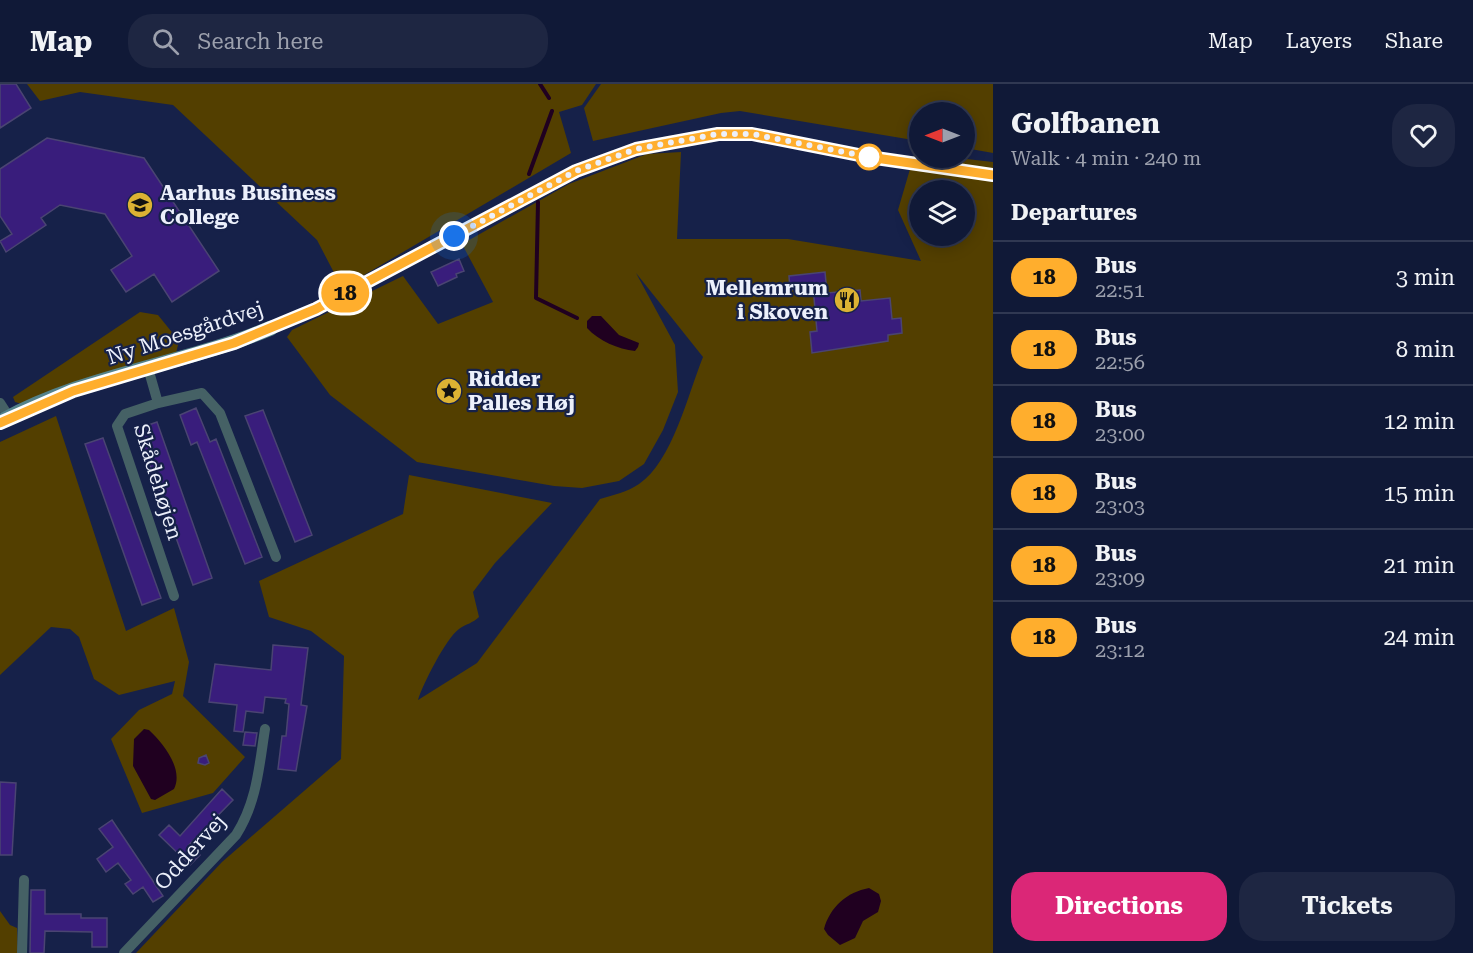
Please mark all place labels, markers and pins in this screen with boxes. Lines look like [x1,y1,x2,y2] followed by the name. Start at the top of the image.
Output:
[856,144,882,170] unlabelled marker
[160,181,336,229] place label: Aarhus Business College
[125,190,155,220] school or university icon: Aarhus Business College
[706,276,828,324] place label: Mellemrum i Skoven
[832,285,862,315] restaurant icon: Mellemrum i Skoven
[468,367,575,415] place label: Ridder Palles Høj
[434,376,464,406] place icon: Ridder Palles Høj

